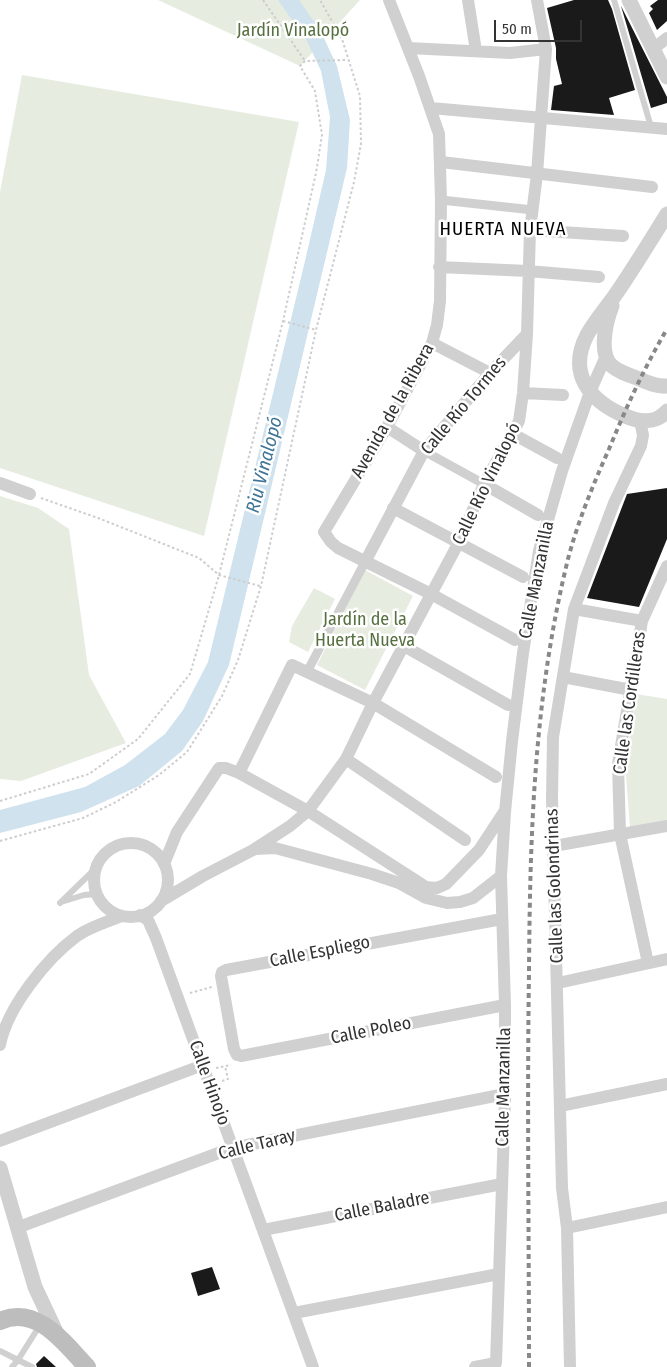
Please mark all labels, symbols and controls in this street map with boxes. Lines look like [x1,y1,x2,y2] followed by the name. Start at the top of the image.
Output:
[497,10,584,42] scale bar
[237,20,349,42] park label: Jardín Vinalopó
[502,20,532,38] text: 50 m
[438,219,568,241] district label: HUERTA NUEVA
[347,340,439,482] street label: Avenida de la Ribera
[417,352,511,460] street label: Calle Río Tormes
[242,415,288,515] water label: Riu Vinalopó
[448,419,526,549] street label: Calle Río Vinalopó
[515,519,559,641] street label: Calle Manzanilla
[315,609,415,652] park label: Jardín de la Huerta Nueva
[609,630,651,776] street label: Calle las Cordilleras
[541,808,569,964] street label: Calle las Golondrinas
[268,932,372,972] street label: Calle Espliego
[329,1013,413,1049] street label: Calle Poleo
[492,1027,516,1147] street label: Calle Manzanilla
[184,1038,234,1128] street label: Calle Hinojo
[216,1125,298,1165] street label: Calle Taray
[333,1187,431,1227] street label: Calle Baladre

